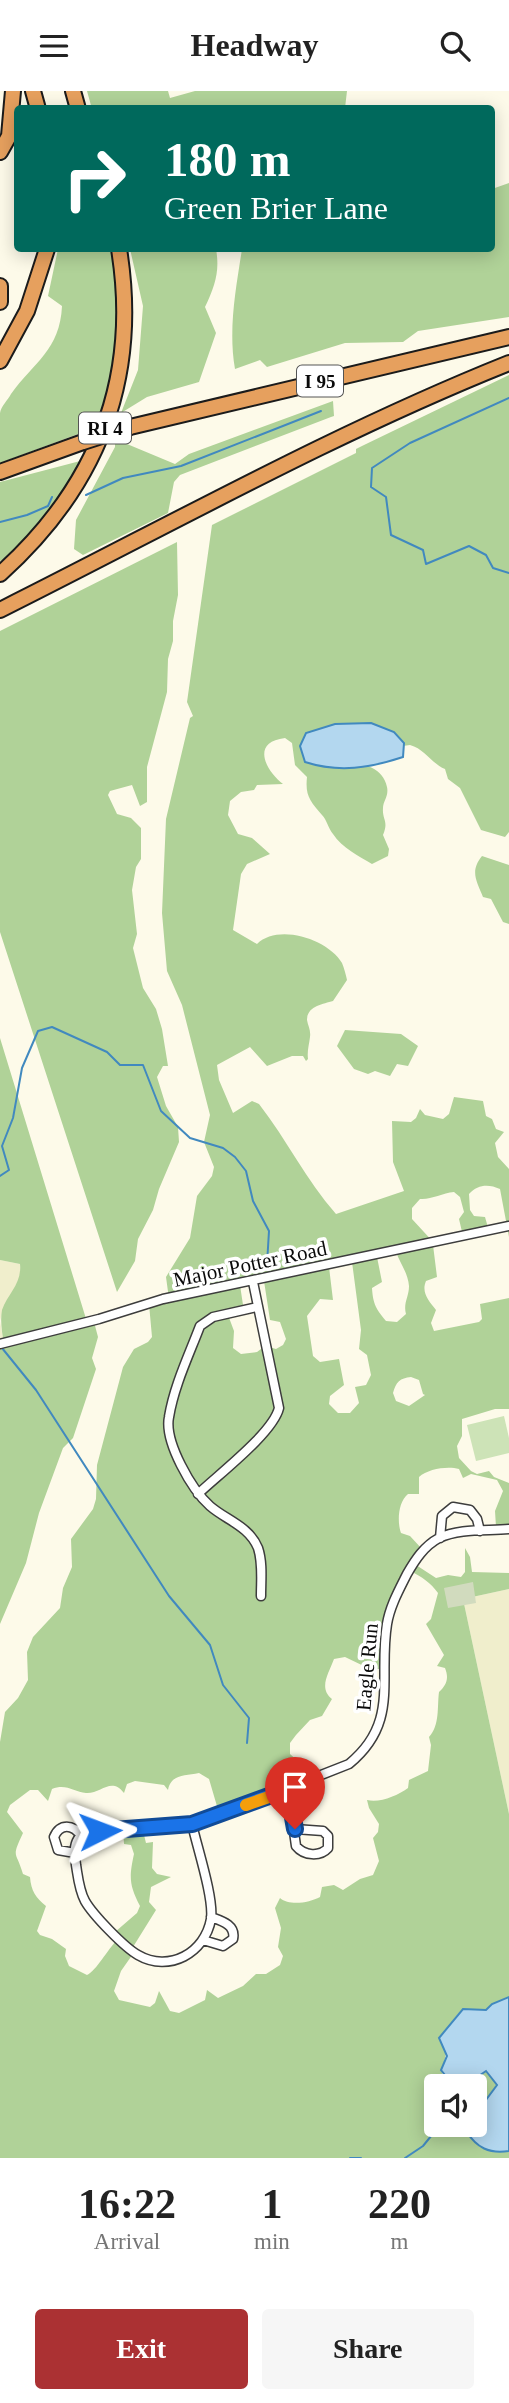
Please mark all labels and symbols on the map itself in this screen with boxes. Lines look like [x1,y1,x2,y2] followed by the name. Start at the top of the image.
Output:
[297,365,343,397] road number: I 95
[79,413,131,443] road number: RI 4
[171,1236,329,1292] street label: Major Potter Road
[351,1622,383,1712] street label: Eagle Run
[265,1757,325,1829] pin
[63,1794,137,1868] position arrow

